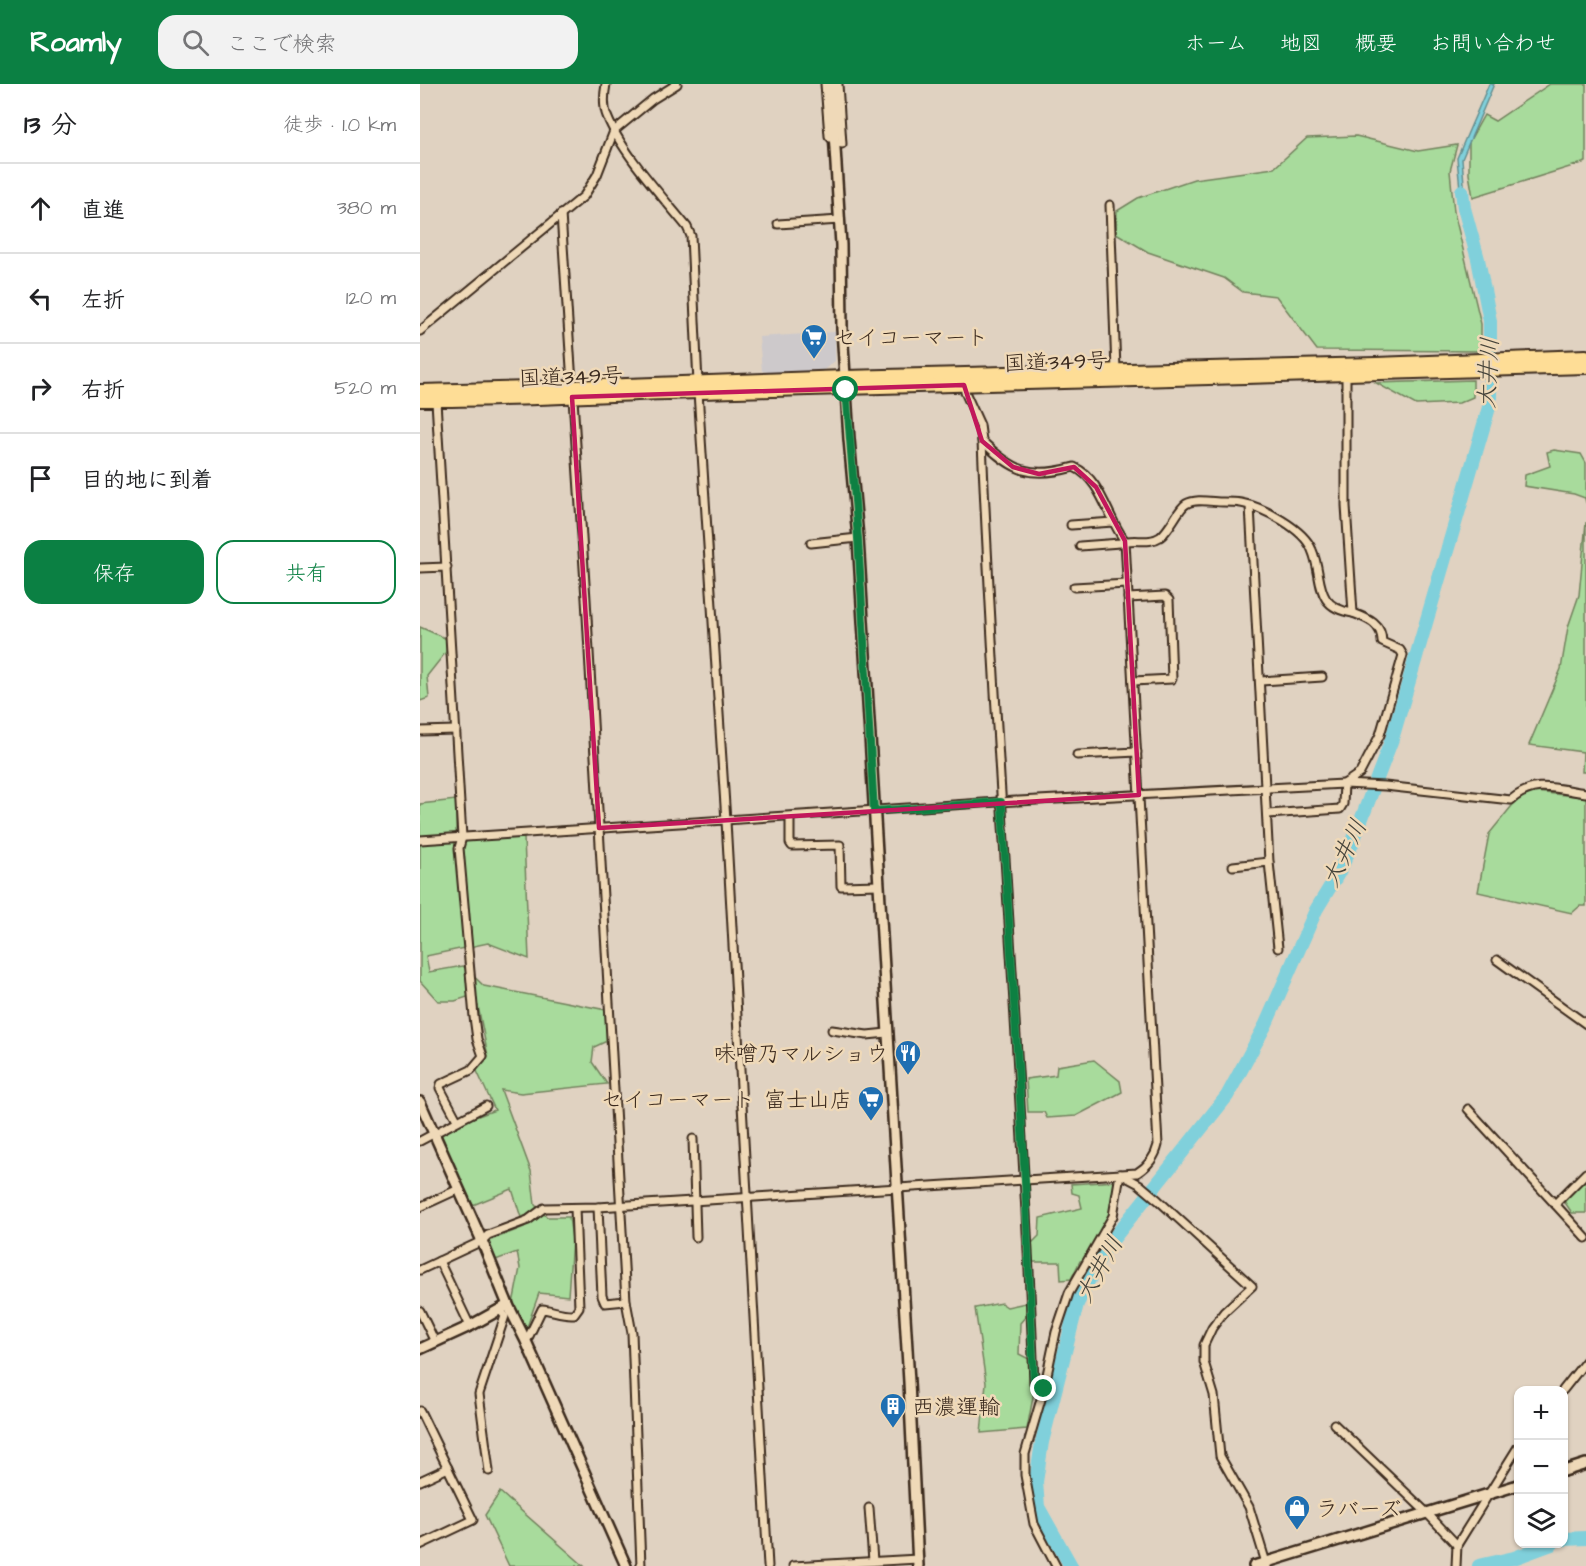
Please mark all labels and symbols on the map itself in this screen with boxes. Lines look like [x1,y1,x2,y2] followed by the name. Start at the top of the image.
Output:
[799,322,829,360] supermarket icon: セイコーマート
[834,323,988,354] place label: セイコーマート
[1470,336,1508,410] water label: 大井川
[1003,345,1109,380] street label: 国道349号
[518,360,624,395] street label: 国道349号
[832,376,858,402] route start
[1314,814,1376,893] water label: 大井川
[893,1038,923,1076] restaurant icon: 味噌乃マルショウ
[713,1039,888,1070] place label: 味噌乃マルショウ
[856,1084,886,1122] supermarket icon: セイコーマート 富士山店
[601,1085,852,1116] place label: セイコーマート 富士山店
[1068,1230,1132,1309] water label: 大井川
[1030,1375,1056,1401] route end
[878,1391,908,1429] building icon: 西濃運輸
[912,1392,1000,1423] place label: 西濃運輸
[1282,1493,1312,1531] shop icon: ラバーズ
[1316,1494,1401,1525] place label: ラバーズ

